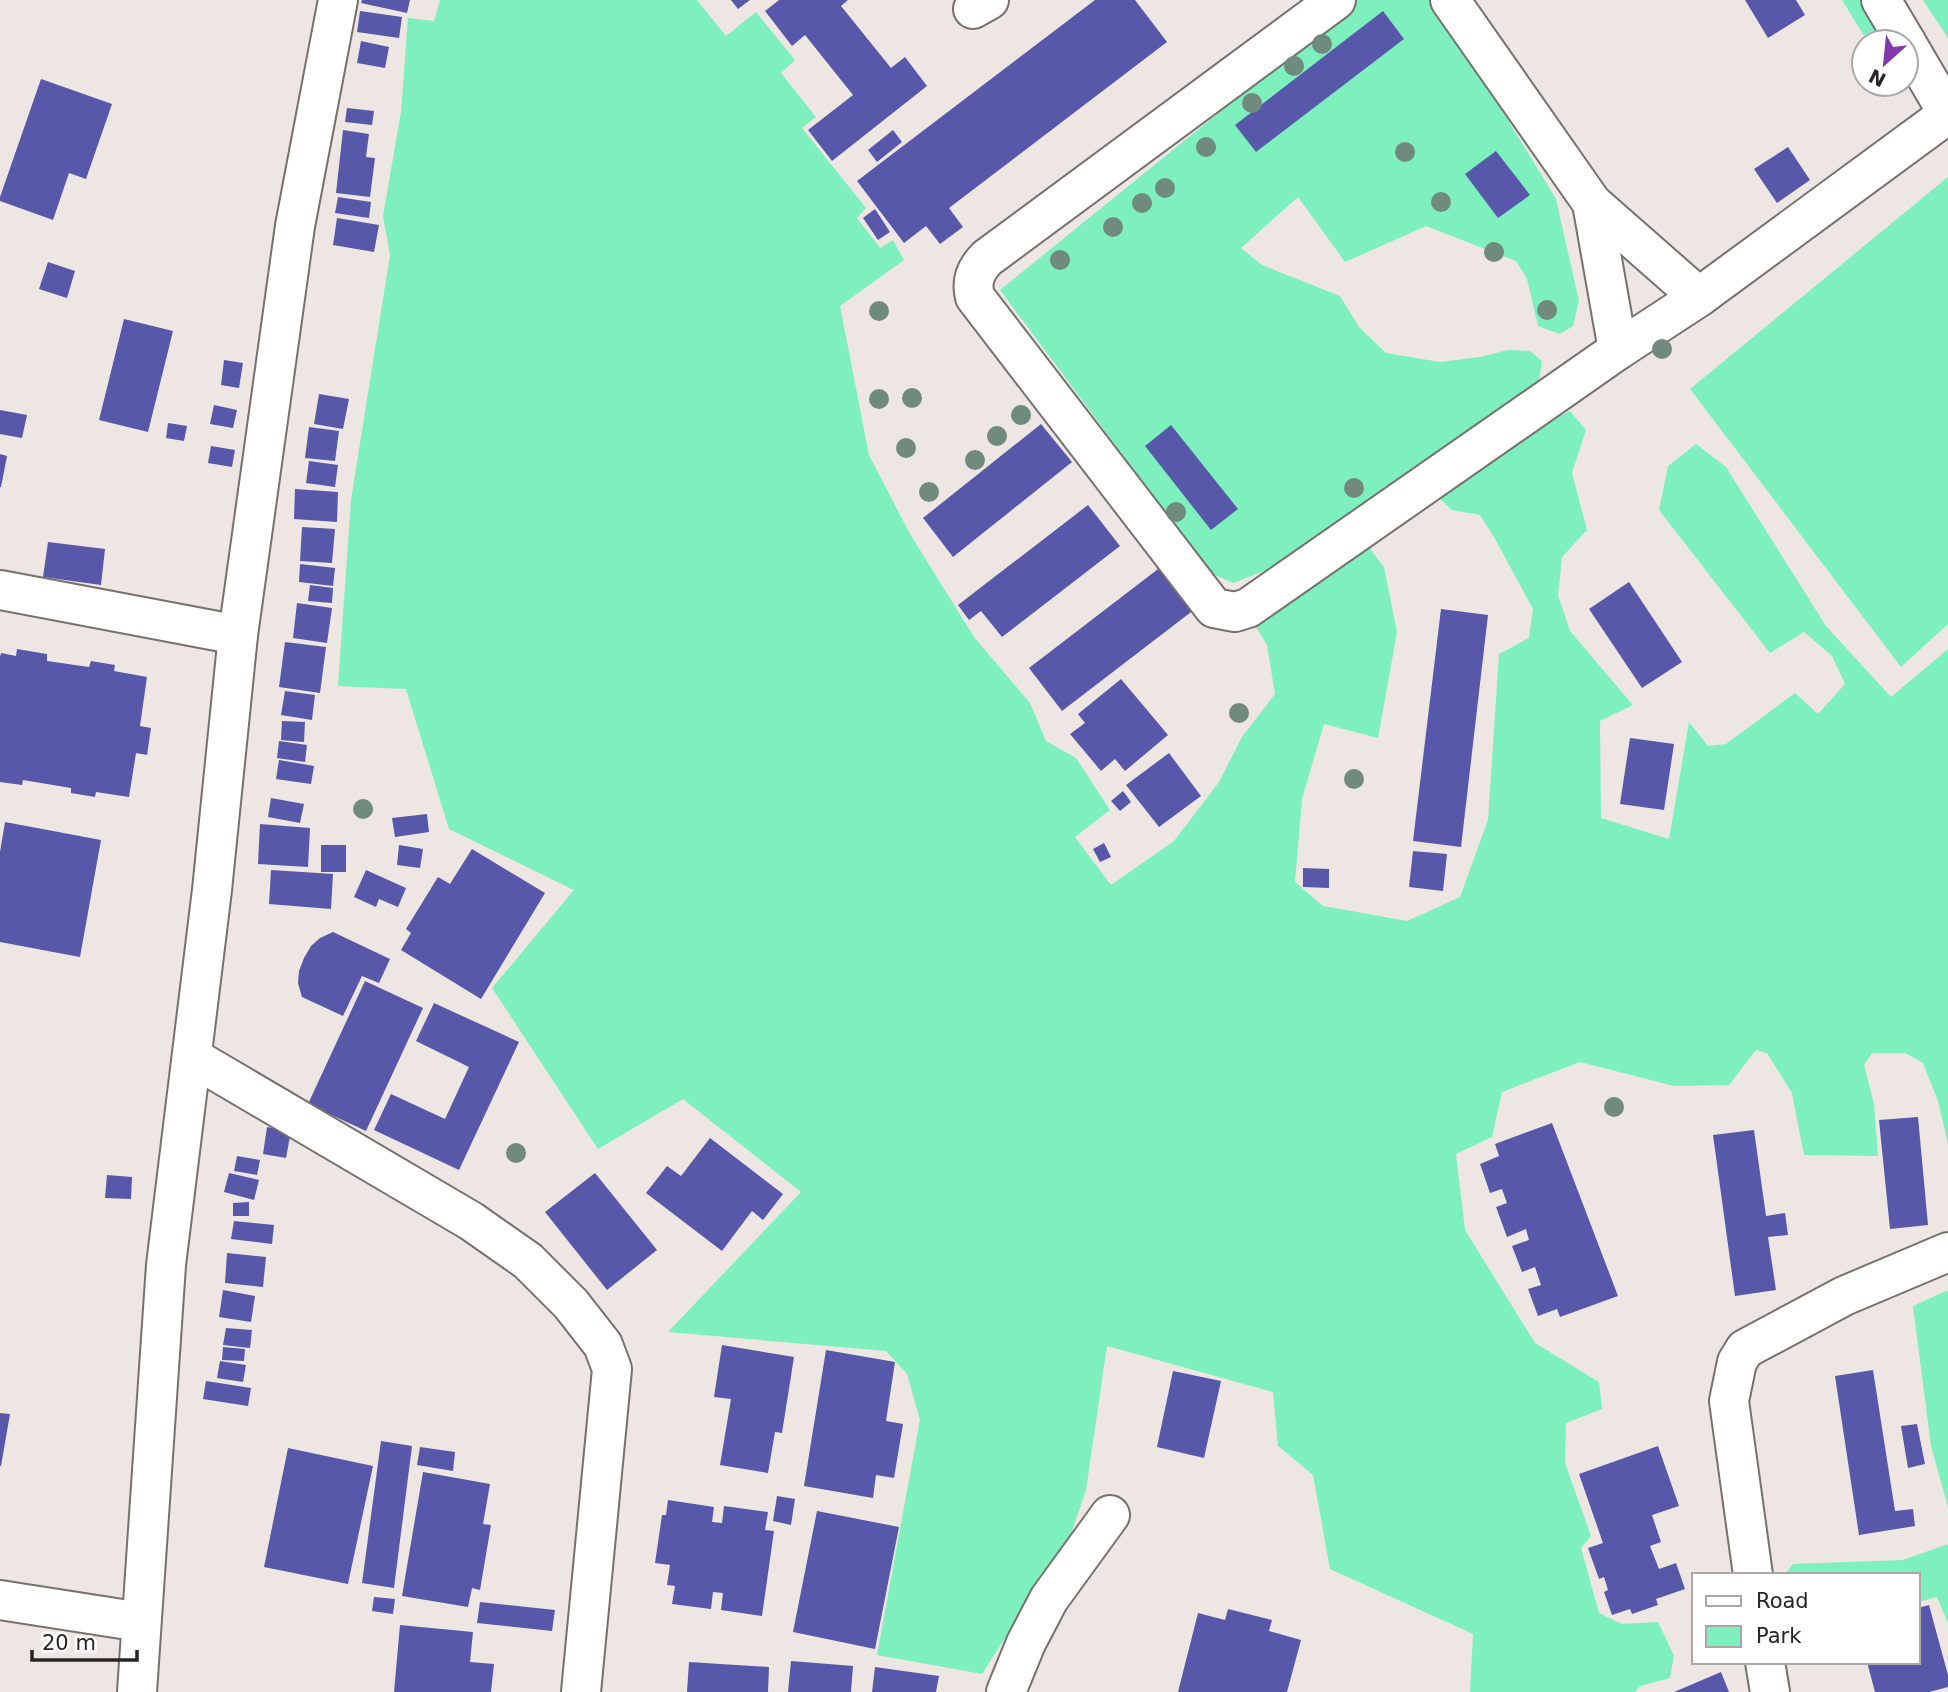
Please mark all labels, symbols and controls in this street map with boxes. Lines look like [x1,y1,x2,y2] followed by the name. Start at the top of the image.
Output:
[1850,28,1920,98] north arrow
[1865,65,1889,92] text: N
[1692,1573,1920,1664] legend
[1756,1589,1809,1613] text: Road
[32,1618,136,1662] scale bar
[1756,1624,1802,1648] text: Park
[42,1631,96,1655] text: 20 m

